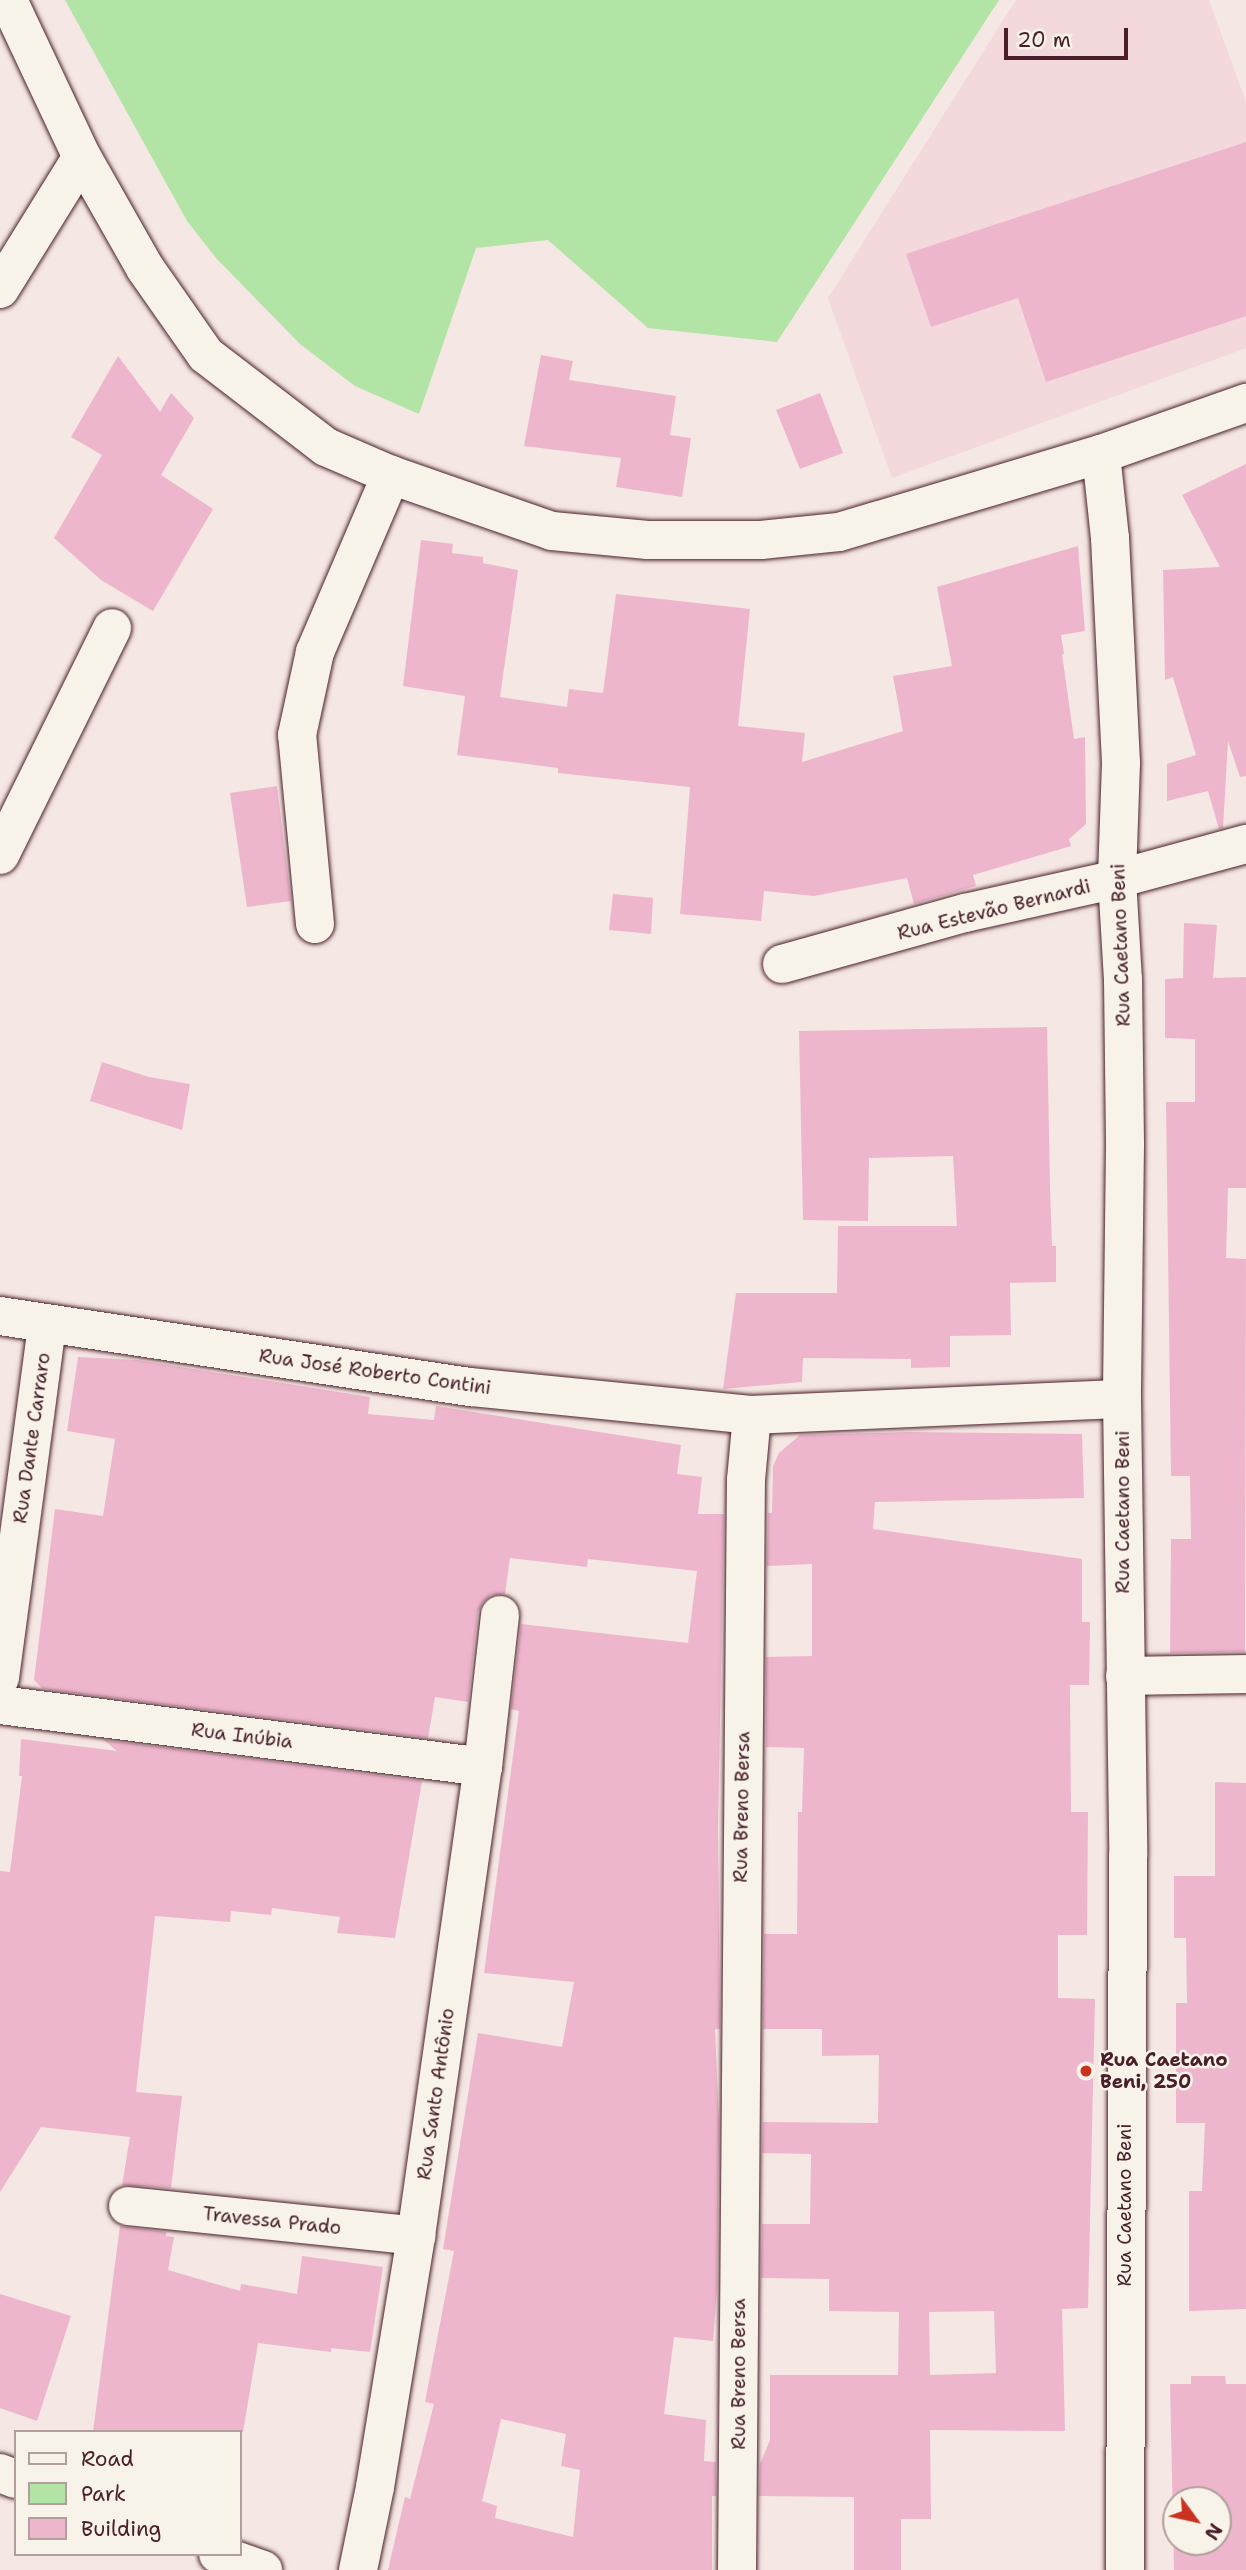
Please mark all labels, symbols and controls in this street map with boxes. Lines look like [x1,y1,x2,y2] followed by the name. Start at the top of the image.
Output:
[1008,14,1132,58] scale bar
[1017,26,1071,54] text: 20 m
[1107,863,1135,1027] street label: Rua Caetano Beni
[895,875,1093,945] street label: Rua Estevão Bernardi
[257,1344,493,1400] street label: Rua José Roberto Contini
[9,1351,55,1525] street label: Rua Dante Carraro
[1112,1430,1134,1594] street label: Rua Caetano Beni
[190,1718,294,1754] street label: Rua Inúbia
[729,1731,755,1883] street label: Rua Breno Bersa
[413,2007,459,2181] street label: Rua Santo Antônio
[1100,2049,1228,2093] place label: Rua Caetano Beni, 250
[1078,2063,1094,2079] marker: Rua Caetano Beni, 250
[1114,2123,1136,2287] street label: Rua Caetano Beni
[202,2202,342,2240] street label: Travessa Prado
[728,2298,750,2450] street label: Rua Breno Bersa
[14,2430,242,2556] legend
[81,2445,134,2473] text: Road
[81,2480,126,2508] text: Park
[1162,2486,1232,2556] north arrow
[81,2515,161,2543] text: Building
[1199,2518,1228,2545] text: N

